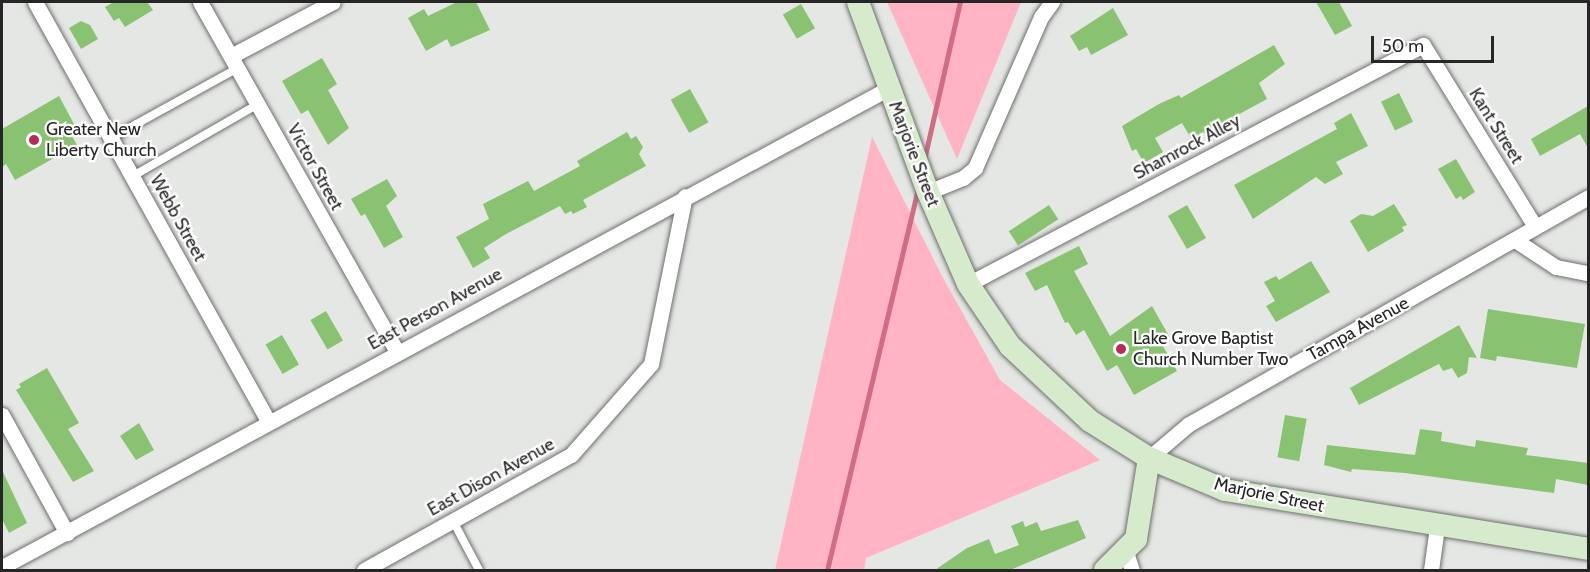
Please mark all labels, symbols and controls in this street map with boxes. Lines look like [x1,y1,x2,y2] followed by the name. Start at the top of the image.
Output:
[1374,24,1497,62] scale bar
[1382,35,1424,57] text: 50 m
[1464,84,1528,168] street label: Kant Street
[884,98,944,210] street label: Marjorie Street
[1130,110,1244,184] street label: Shamrock Alley
[46,119,157,162] place label: Greater New Liberty Church
[282,120,348,214] street label: Victor Street
[27,133,41,147] marker: Greater New Liberty Church
[145,171,211,265] street label: Webb Street
[364,263,506,355] street label: East Person Avenue
[1303,292,1413,366] street label: Tampa Avenue
[1133,328,1288,370] place label: Lake Grove Baptist Church Number Two
[1114,342,1128,356] marker: Lake Grove Baptist Church Number Two
[424,433,558,521] street label: East Dison Avenue
[1212,473,1326,517] street label: Marjorie Street

